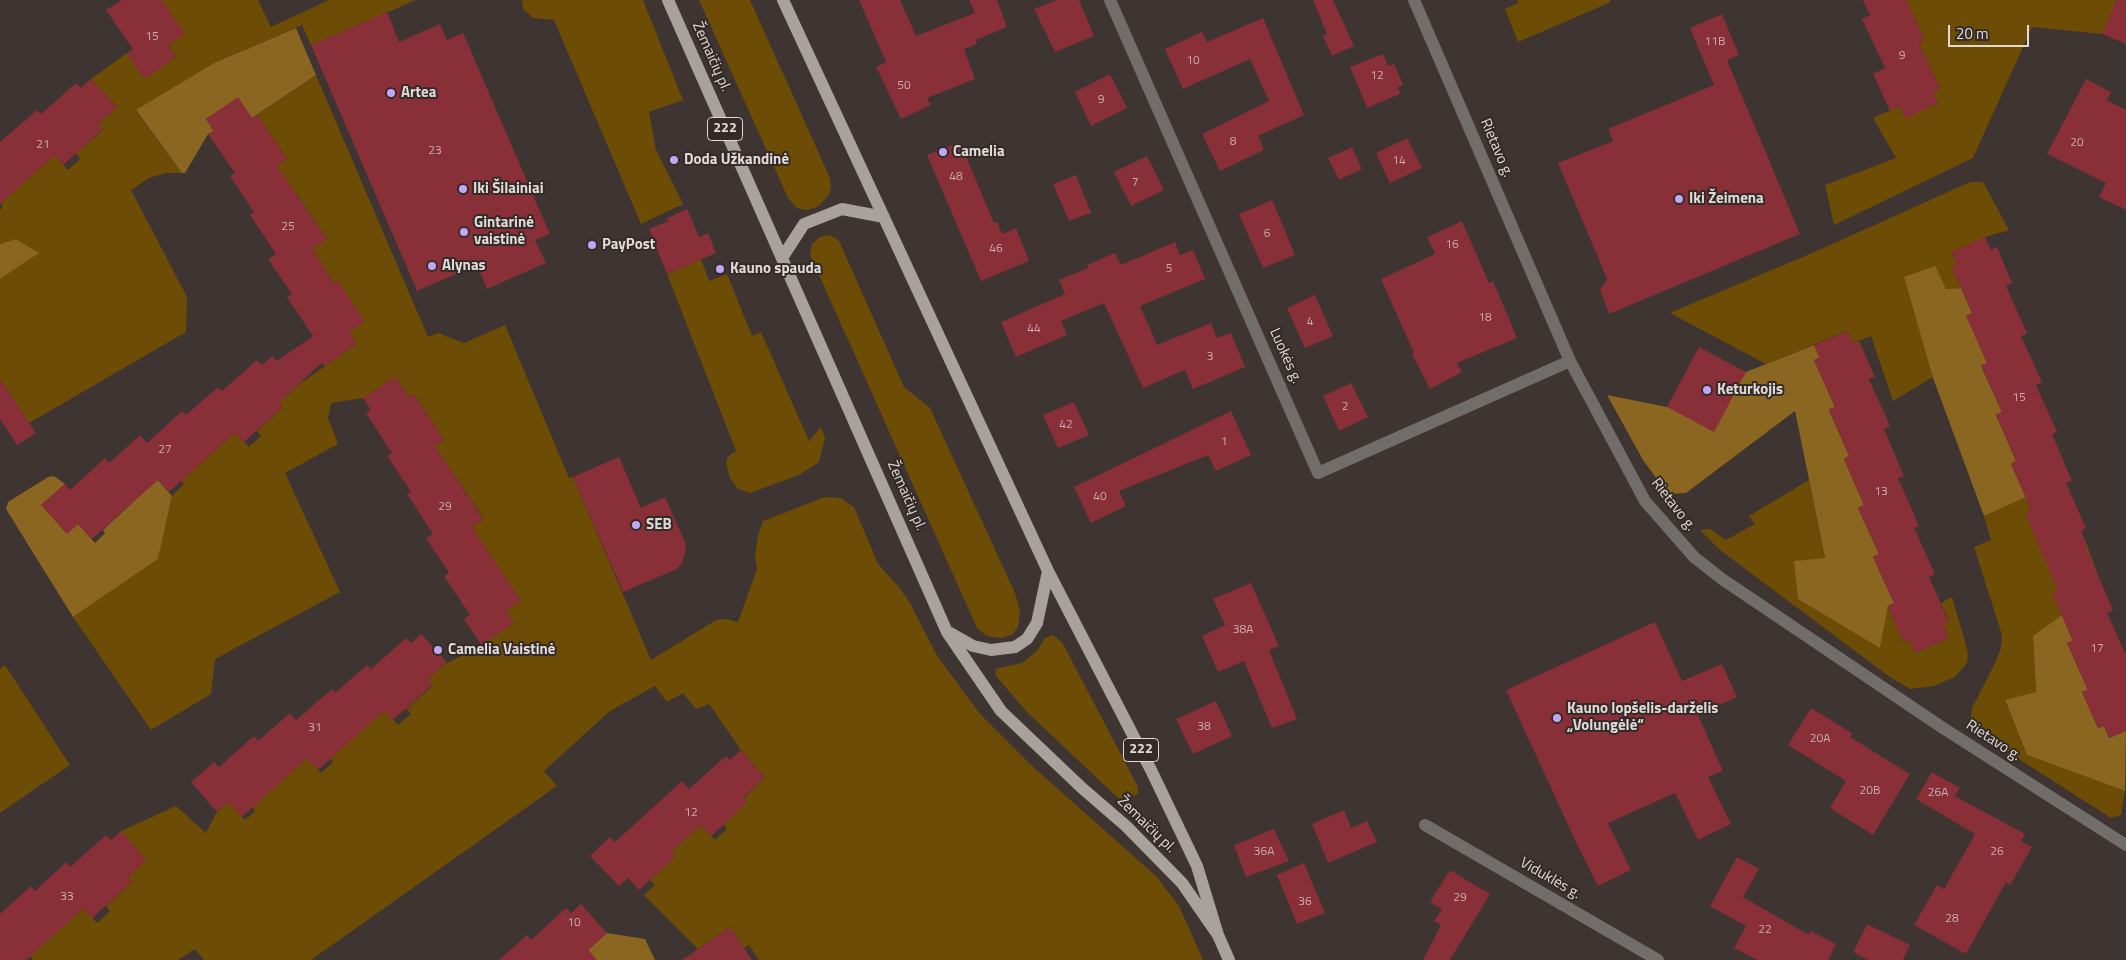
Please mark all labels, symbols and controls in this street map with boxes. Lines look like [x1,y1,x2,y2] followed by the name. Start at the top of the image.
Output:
[1951,15,2032,47] scale bar
[688,19,734,95] street label: Žemaičių pl.
[1956,22,1989,45] text: 20 m
[145,30,159,44] house number: 15
[1705,35,1725,49] house number: 11B
[1899,49,1905,63] house number: 9
[1186,54,1200,68] house number: 10
[1370,69,1384,83] house number: 12
[897,79,911,93] house number: 50
[401,84,436,102] place label: Artea
[385,87,397,99] marker: Artea
[1098,93,1104,107] house number: 9
[1476,116,1516,180] street label: Rietavo g.
[708,118,742,140] road number: 222
[1230,135,1236,149] house number: 8
[2070,136,2084,150] house number: 20
[36,138,50,152] house number: 21
[953,143,1005,161] place label: Camelia
[428,144,442,158] house number: 23
[937,146,949,158] marker: Camelia
[684,151,789,169] place label: Doda Užkandinė
[668,154,680,166] marker: Doda Užkandinė
[1392,154,1406,168] house number: 14
[949,170,963,184] house number: 48
[1132,176,1138,190] house number: 7
[473,180,543,198] place label: Iki Šilainiai
[457,183,469,195] marker: Iki Šilainiai
[1689,190,1764,208] place label: Iki Žeimena
[1673,193,1685,205] marker: Iki Žeimena
[474,214,534,249] place label: Gintarinė vaistinė
[281,220,295,234] house number: 25
[458,226,470,238] marker: Gintarinė vaistinė
[1264,227,1270,241] house number: 6
[602,236,655,254] place label: PayPost
[1445,238,1459,252] house number: 16
[586,239,598,251] marker: PayPost
[989,242,1003,256] house number: 46
[442,257,486,275] place label: Alynas
[426,260,438,272] marker: Alynas
[730,260,821,278] place label: Kauno spauda
[1166,262,1172,276] house number: 5
[714,263,726,275] marker: Kauno spauda
[1478,311,1492,325] house number: 18
[1307,315,1313,329] house number: 4
[1027,322,1041,336] house number: 44
[1265,325,1305,387] street label: Luokės g.
[1207,350,1213,364] house number: 3
[1717,381,1783,399] place label: Keturkojis
[1701,384,1713,396] marker: Keturkojis
[2012,391,2026,405] house number: 15
[1342,400,1348,414] house number: 2
[1059,418,1073,432] house number: 42
[1221,435,1227,449] house number: 1
[158,443,172,457] house number: 27
[883,458,929,534] street label: Žemaičių pl.
[1647,475,1699,535] street label: Rietavo g.
[1874,485,1888,499] house number: 13
[1093,490,1107,504] house number: 40
[438,500,452,514] house number: 29
[646,516,672,534] place label: SEB
[630,519,642,531] marker: SEB
[1233,623,1253,637] house number: 38A
[448,641,556,659] place label: Camelia Vaistinė
[2090,642,2104,656] house number: 17
[432,644,444,656] marker: Camelia Vaistinė
[1567,700,1718,735] place label: Kauno lopšelis-darželis „Volungėlė“
[1551,712,1563,724] marker: Kauno lopšelis-darželis „Volungėlė“
[1962,717,2024,765] street label: Rietavo g.
[1197,720,1211,734] house number: 38
[308,721,322,735] house number: 31
[1810,732,1830,746] house number: 20A
[1124,738,1158,762] road number: 222
[1860,784,1880,798] house number: 20B
[1928,786,1948,800] house number: 26A
[1113,793,1179,857] street label: Žemaičių pl.
[684,806,698,820] house number: 12
[1254,845,1274,859] house number: 36A
[1990,845,2004,859] house number: 26
[1516,854,1584,904] street label: Viduklės g.
[60,890,74,904] house number: 33
[1453,891,1467,905] house number: 29
[1298,895,1312,909] house number: 36
[1945,912,1959,926] house number: 28
[567,916,581,930] house number: 10
[1758,923,1772,937] house number: 22

